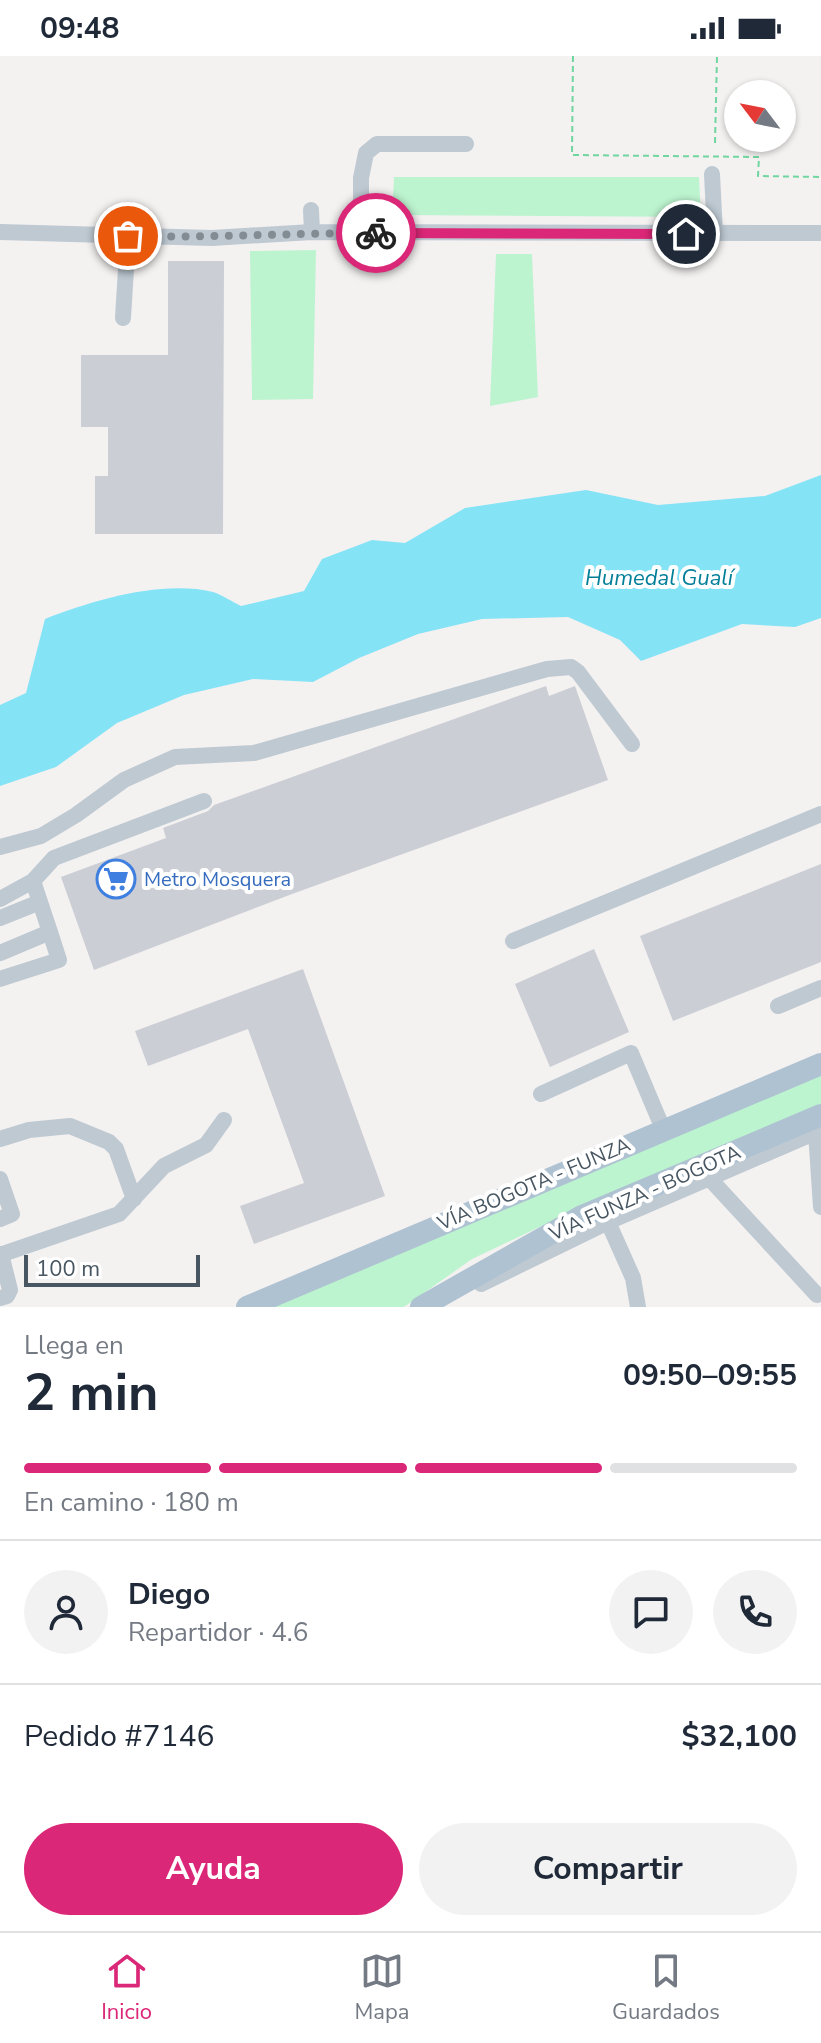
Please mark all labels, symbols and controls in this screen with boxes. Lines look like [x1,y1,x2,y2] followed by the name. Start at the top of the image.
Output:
[40,8,119,49] text: 09:48
[724,80,796,152] north arrow
[724,80,796,152] map controls
[336,193,416,273] courier
[652,200,720,268] pin
[94,202,162,270] pin
[354,211,398,255] icon: bike
[664,212,708,256] icon: home
[106,214,150,258] icon: bag
[585,563,736,593] water label: Humedal Gualí
[95,858,137,900] supermarket icon: Metro Mosquera
[144,866,291,893] place label: Metro Mosquera
[433,1131,635,1237] street label: VÍA BOGOTA - FUNZA
[544,1138,745,1248] street label: VÍA FUNZA - BOGOTA
[24,1251,200,1287] scale bar
[36,1254,100,1284] text: 100 m
[24,1328,124,1363] text: Llega en
[623,1355,797,1396] text: 09:50–09:55
[24,1357,159,1428] text: 2 min
[24,1485,239,1520] text: En camino · 180 m
[24,1570,108,1654] button: person
[609,1570,693,1654] button: chat
[713,1570,797,1654] button: phone
[128,1574,210,1615] text: Diego
[128,1615,308,1650] text: Repartidor · 4.6
[24,1716,215,1757] text: Pedido #7146
[682,1716,797,1757] text: $32,100
[24,1823,403,1915] button: Ayuda
[419,1823,797,1915] button: Compartir
[101,1949,152,2027] tab: Inicio
[354,1949,409,2027] tab: Mapa
[612,1949,720,2027] tab: Guardados

